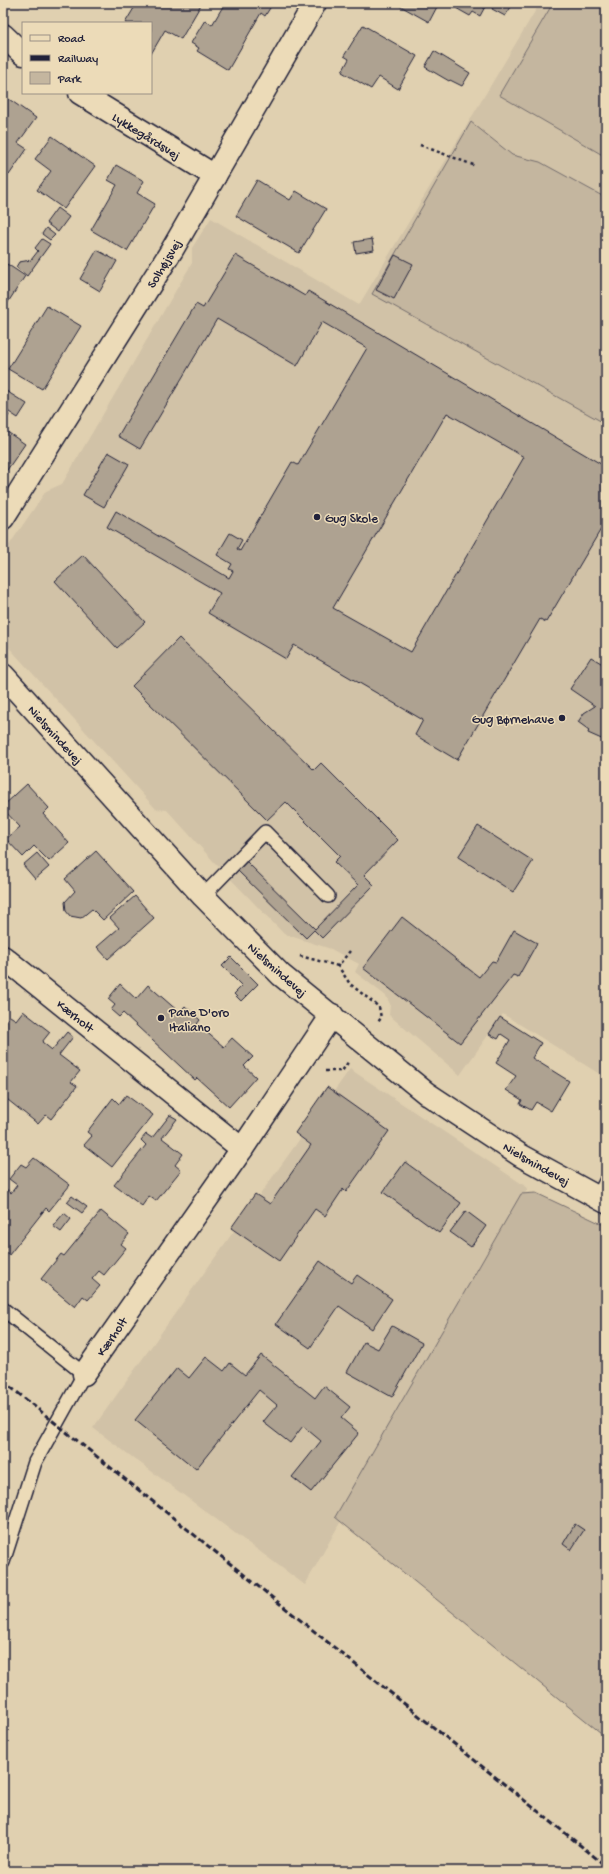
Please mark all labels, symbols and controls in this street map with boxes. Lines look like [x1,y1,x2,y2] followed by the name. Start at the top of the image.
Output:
[22,22,152,94] legend
[58,33,85,47] text: Road
[58,53,98,67] text: Railway
[57,73,83,87] text: Park
[109,110,182,164] street label: Lykkegårdsvej
[145,237,186,291] street label: Solhøjsvej
[312,512,322,522] marker: Gug Skole
[325,512,378,527] place label: Gug Skole
[24,703,85,768] street label: Nielsmindevej
[472,713,554,728] place label: Gug Børnehave
[557,713,567,723] marker: Gug Børnehave
[244,940,309,1001] street label: Nielsmindevej
[53,997,97,1038] street label: Kærholt
[168,1006,229,1036] place label: Pane D'oro Italiano
[156,1013,166,1023] marker: Pane D'oro Italiano
[500,1140,572,1190] street label: Nielsmindevej
[94,1314,133,1360] street label: Kærholt

